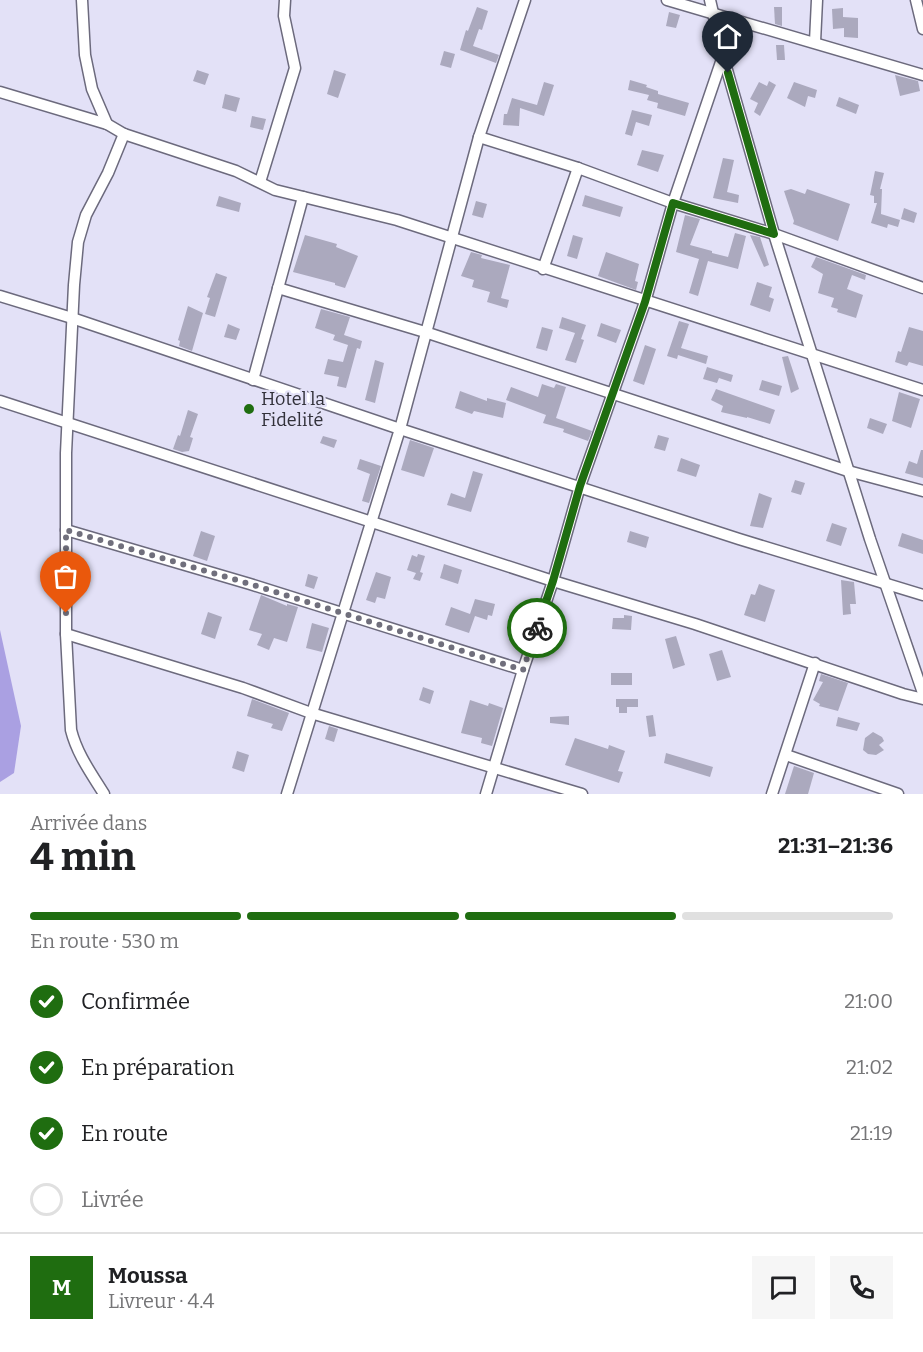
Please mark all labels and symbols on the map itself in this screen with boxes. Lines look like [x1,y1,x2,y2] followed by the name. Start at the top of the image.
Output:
[702,11,753,73] pin
[261,388,325,431] place label: Hotel la Fidelité
[242,402,256,416] marker: Hotel la Fidelité
[40,551,91,613] pin
[507,598,567,658] courier

